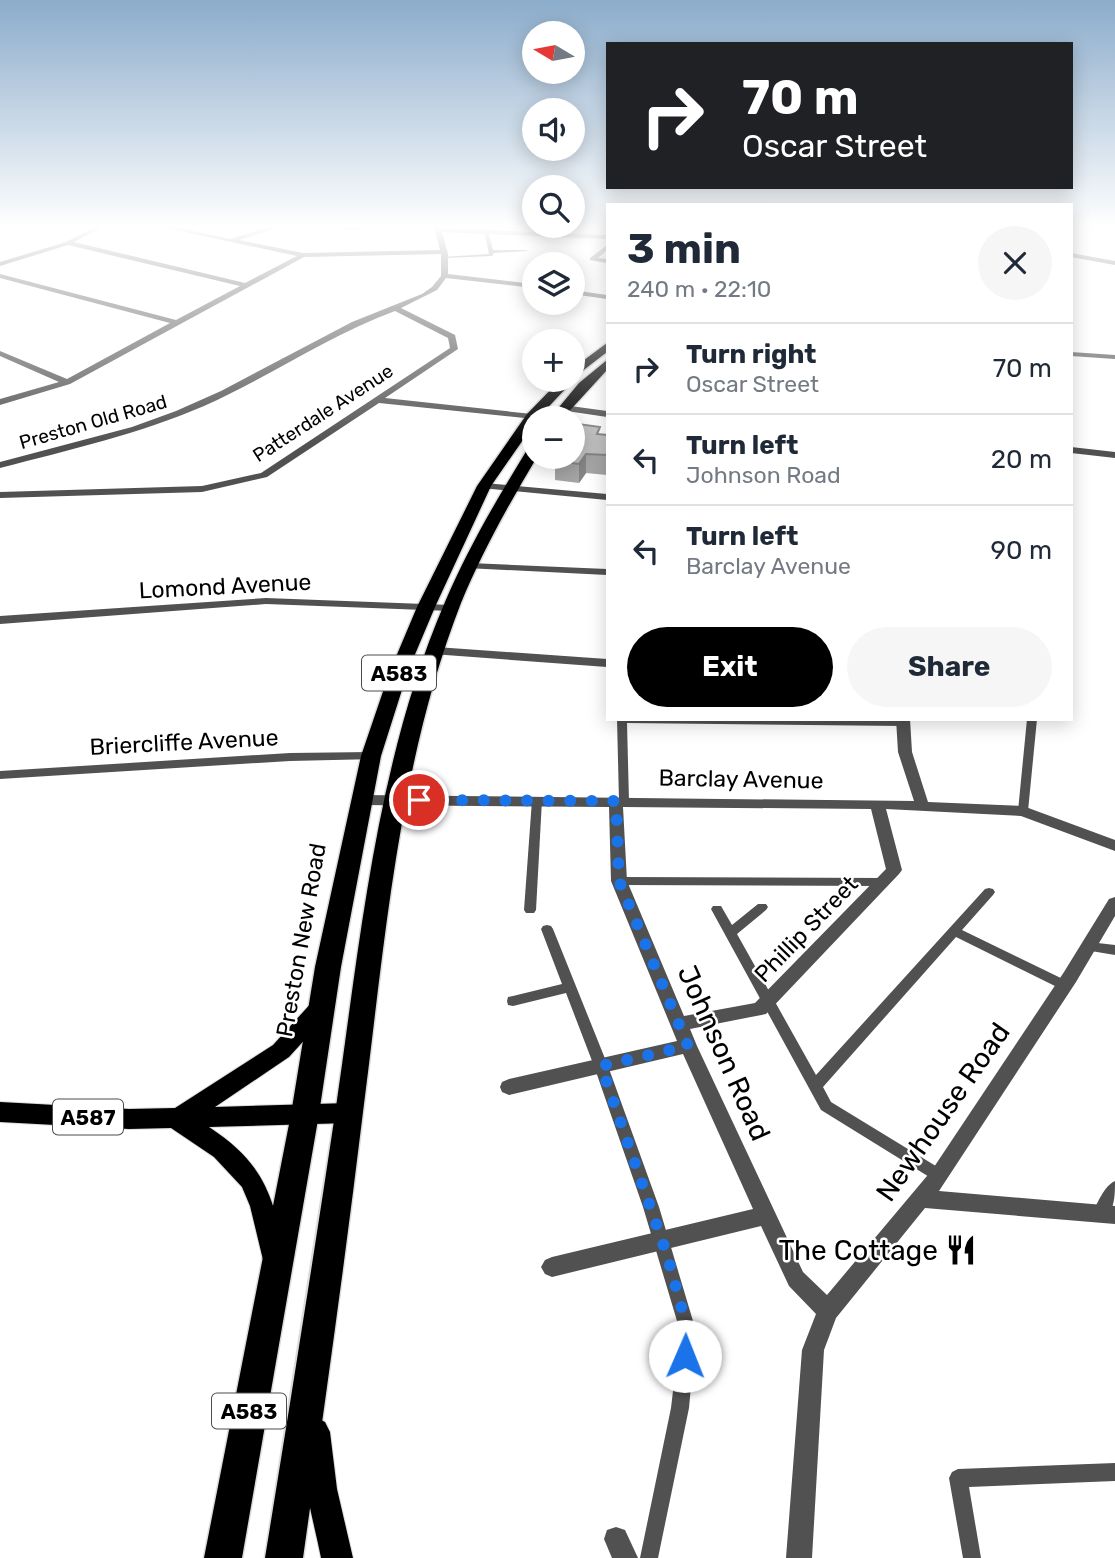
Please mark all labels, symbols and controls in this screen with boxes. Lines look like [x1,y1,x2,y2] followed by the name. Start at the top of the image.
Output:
[522,21,584,84] north arrow
[522,21,585,469] map controls
[742,68,859,126] text: 70 m
[627,70,718,161] icon: right
[522,98,585,161] button: sound
[742,127,927,165] text: Oscar Street
[522,175,585,238] button: search
[627,224,741,274] text: 3 min
[978,226,1052,300] button: close
[522,252,585,315] button: layers
[627,275,771,303] text: 240 m · 22:10
[522,329,585,392] button: +
[686,339,816,370] text: Turn right
[627,350,665,388] icon: right
[993,353,1052,384] text: 70 m
[249,359,397,467] street label: Patterdale Avenue
[686,370,819,398] text: Oscar Street
[17,390,169,454] street label: Preston Old Road
[522,406,585,469] button: −
[686,430,798,461] text: Turn left
[627,441,665,479] icon: left
[991,444,1052,475] text: 20 m
[686,461,841,489] text: Johnson Road
[686,521,798,552] text: Turn left
[627,532,665,570] icon: left
[991,535,1052,566] text: 90 m
[686,552,851,580] text: Barclay Avenue
[138,567,312,605] street label: Lomond Avenue
[627,627,833,707] button: Exit
[847,627,1052,707] button: Share
[362,656,436,690] road number: A583
[89,723,279,761] street label: Briercliffe Avenue
[658,764,824,794] street label: Barclay Avenue
[389,770,449,830] pin
[400,781,438,819] icon: arrive
[270,841,332,1039] street label: Preston New Road
[748,870,864,988] street label: Phillip Street
[671,960,777,1146] street label: Johnson Road
[869,1016,1017,1208] street label: Newhouse Road
[53,1100,123,1134] road number: A587
[944,1233,978,1267] restaurant icon: The Cottage
[778,1234,938,1267] place label: The Cottage
[648,1319,722,1393] position arrow
[212,1394,286,1428] road number: A583

